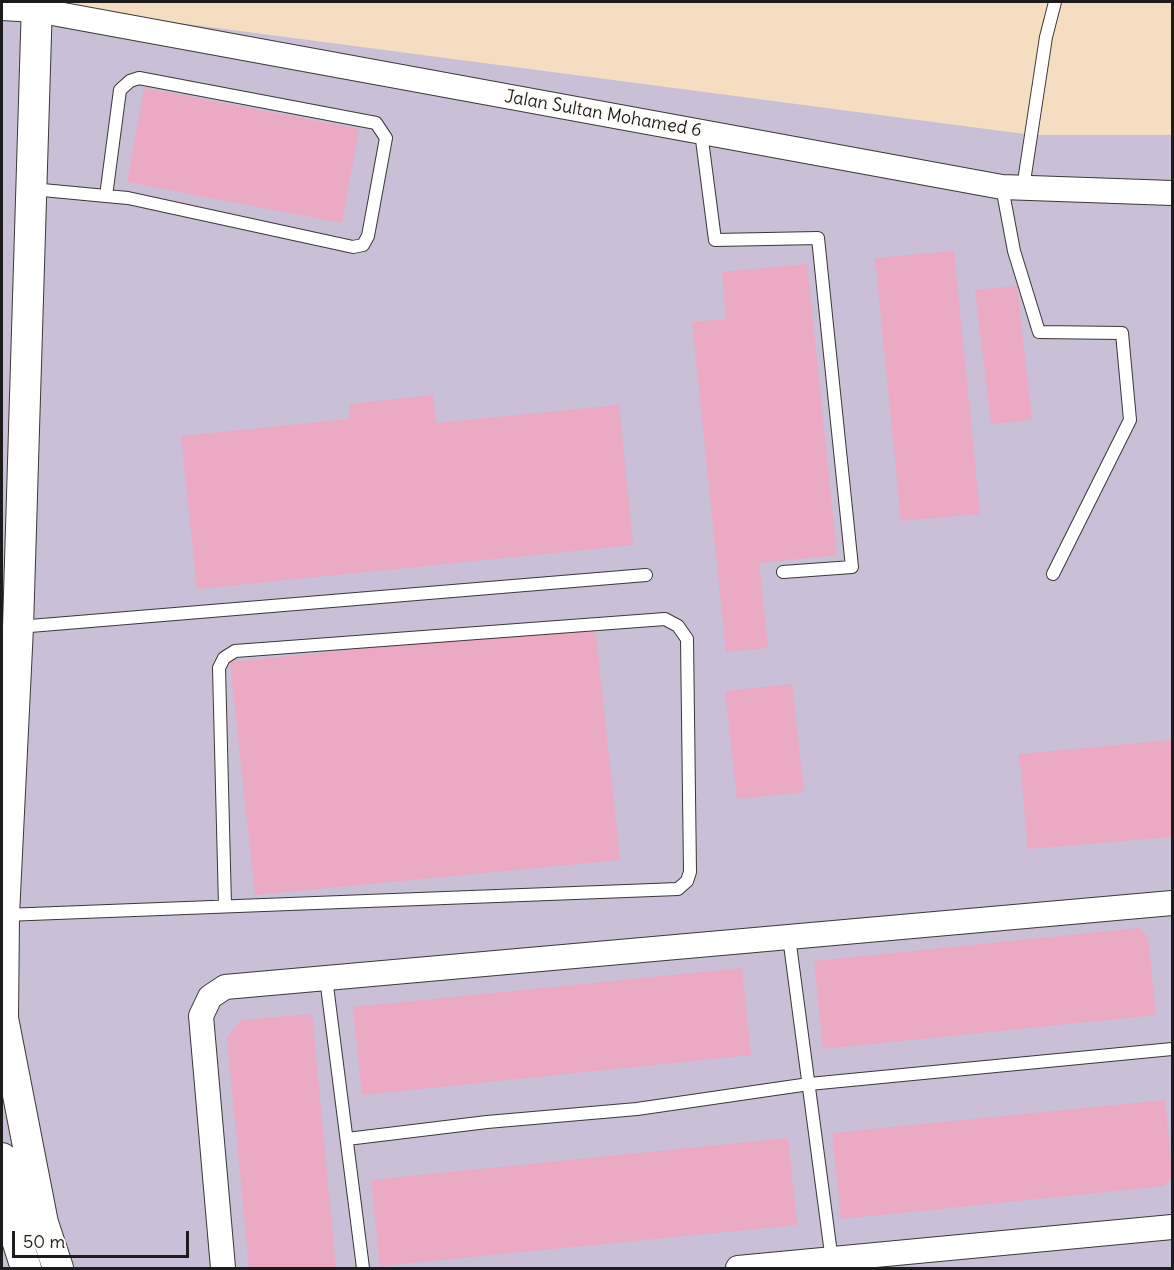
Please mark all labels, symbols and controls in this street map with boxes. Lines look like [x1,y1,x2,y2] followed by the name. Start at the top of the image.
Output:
[503,86,703,142] street label: Jalan Sultan Mohamed 6
[15,1219,192,1257] scale bar
[23,1230,65,1253] text: 50 m

